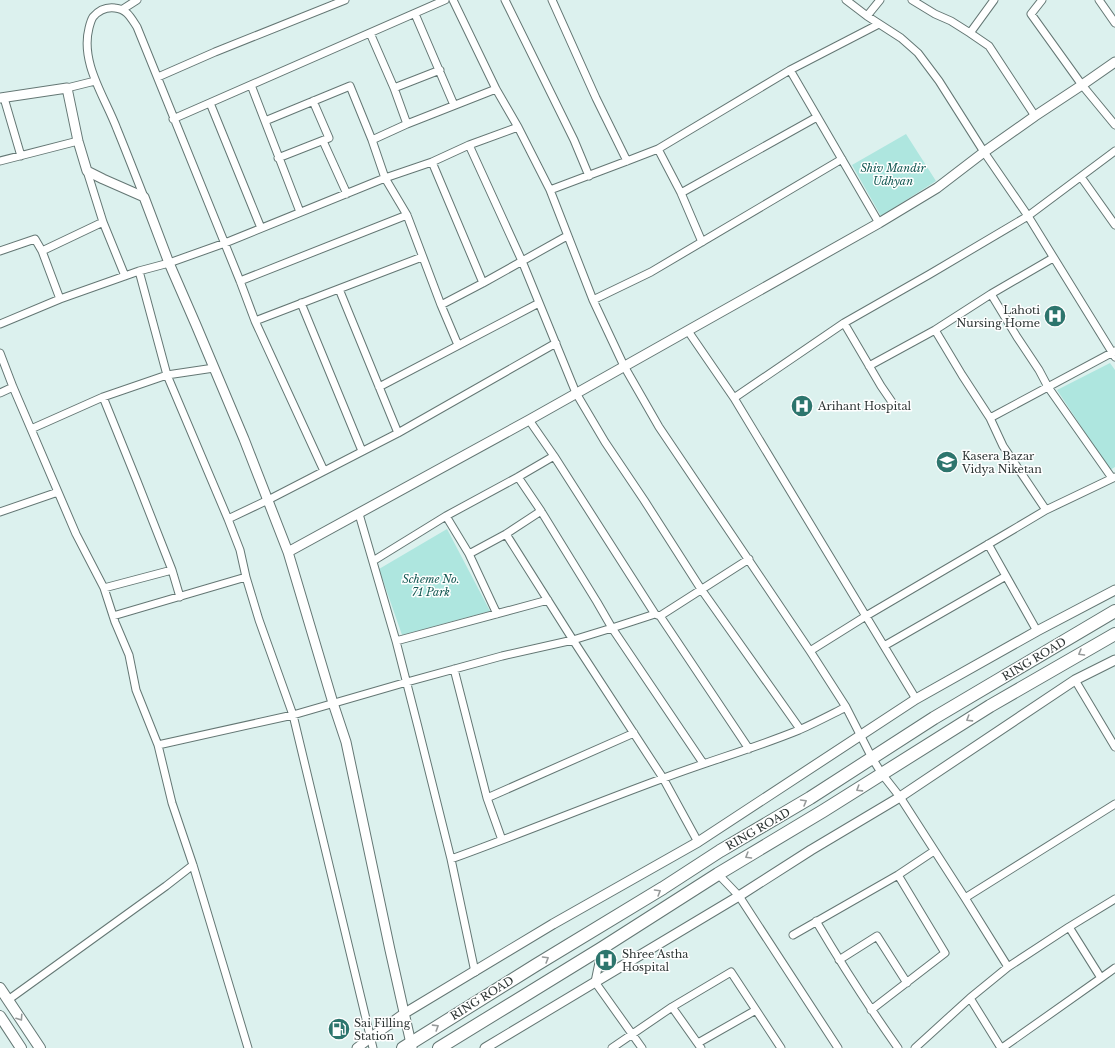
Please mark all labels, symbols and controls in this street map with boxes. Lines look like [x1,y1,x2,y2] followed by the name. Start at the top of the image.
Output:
[860,161,927,188] park label: Shiv Mandir Udhyan
[957,303,1040,330] place label: Lahoti Nursing Home
[1042,303,1068,329] hospital icon: Lahoti Nursing Home
[789,393,815,419] hospital icon: Arihant Hospital
[817,399,912,413] place label: Arihant Hospital
[934,449,960,475] school or university icon: Kasera Bazar Vidya Niketan
[961,449,1042,476] place label: Kasera Bazar Vidya Niketan
[402,572,460,599] park label: Scheme No. 71 Park
[999,634,1069,684] street label: RING ROAD
[1078,649,1085,656] one-way arrow
[966,714,973,722] one-way arrow
[856,784,863,791] one-way arrow
[800,799,807,806] one-way arrow
[723,805,793,853] street label: RING ROAD
[745,851,752,859] one-way arrow
[654,889,661,896] one-way arrow
[593,947,619,973] hospital icon: Shree Astha Hospital
[622,947,689,974] place label: Shree Astha Hospital
[542,956,549,963] one-way arrow
[448,973,517,1023] street label: RING ROAD
[15,1014,23,1021] one-way arrow
[326,1016,352,1042] fuel station icon: Sai Filling Station
[354,1016,411,1043] place label: Sai Filling Station
[432,1024,439,1032] one-way arrow

